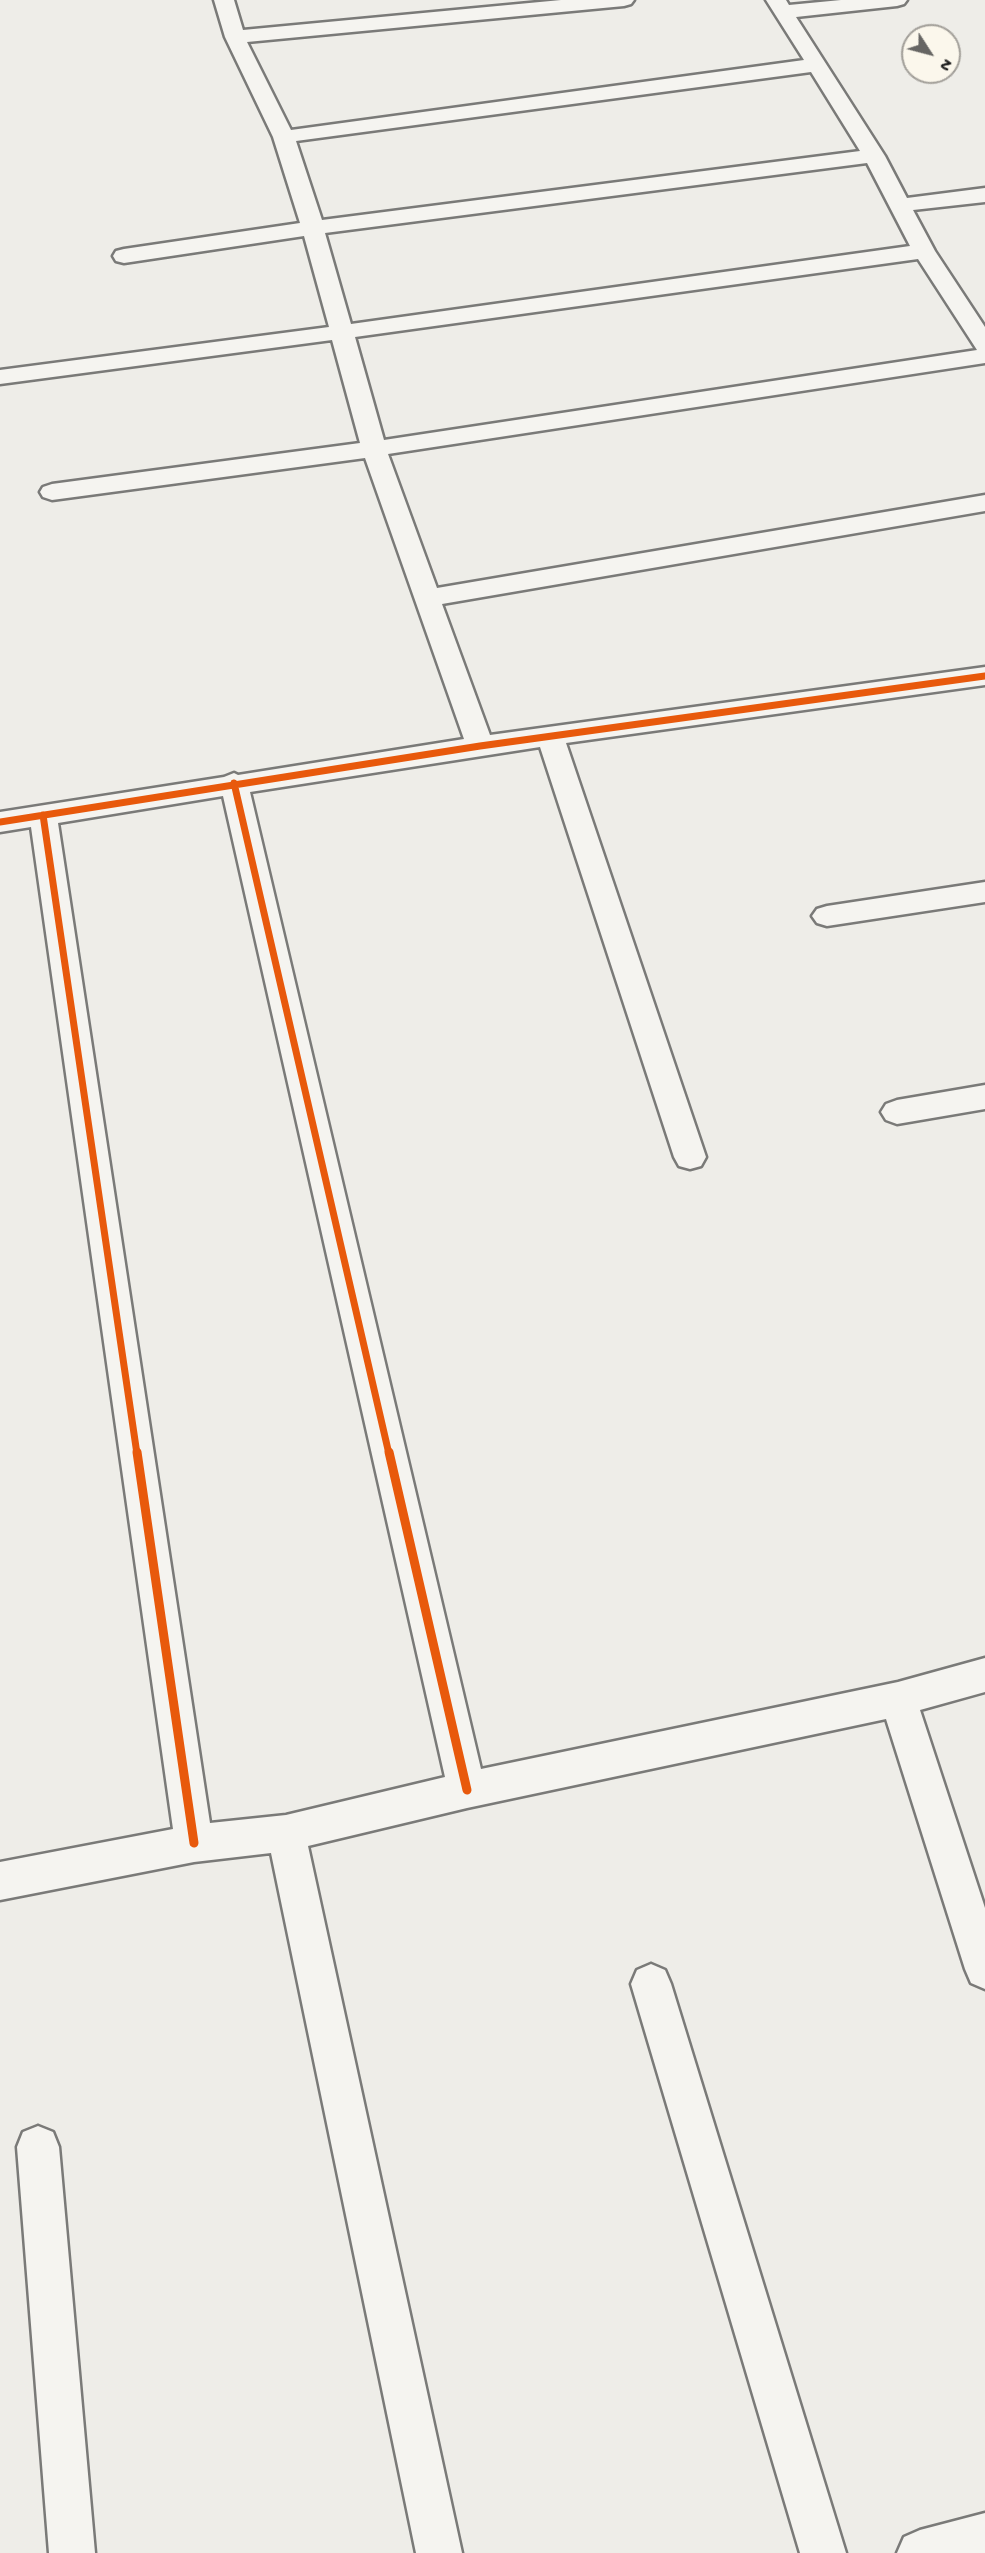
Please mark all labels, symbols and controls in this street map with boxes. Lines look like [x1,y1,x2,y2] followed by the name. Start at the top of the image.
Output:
[901,24,961,84] north arrow
[934,54,955,74] text: N

